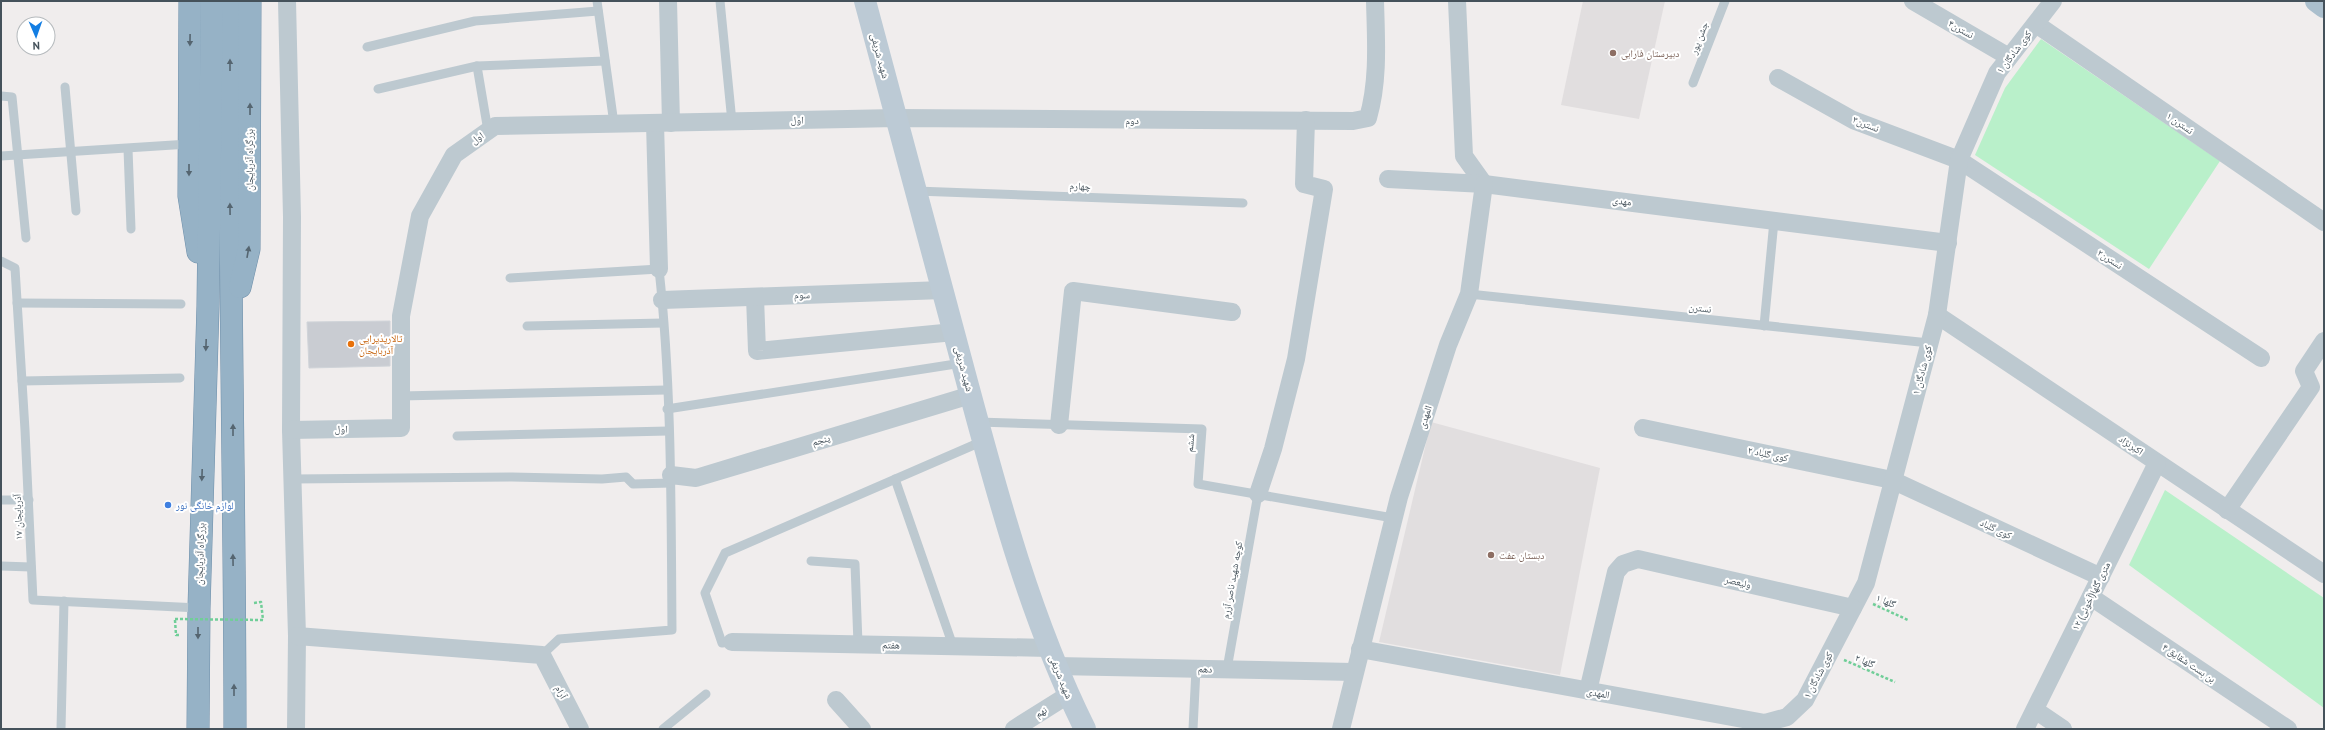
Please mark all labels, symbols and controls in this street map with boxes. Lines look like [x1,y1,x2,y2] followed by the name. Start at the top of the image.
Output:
[16,16,56,56] north arrow
[1946,17,1976,42] street label: نسترن۴
[1687,19,1711,57] street label: جشن پور
[1994,28,2034,76] street label: کوی شادگان ۱
[868,32,892,80] street label: شهید شریفی
[187,34,193,47] one-way arrow
[32,39,40,53] text: N
[1621,47,1679,60] place label: دبیرستان فارابی
[1608,48,1618,58] marker: دبیرستان فارابی
[227,58,233,71] one-way arrow
[247,102,253,115] one-way arrow
[2164,109,2196,137] street label: نسترن ۱
[790,113,804,127] street label: اول
[1851,113,1881,135] street label: نسترن۳
[1125,114,1139,128] street label: دوم
[243,129,256,191] street label: بزرگراه آذربایجان
[468,129,486,147] street label: اول
[186,164,192,177] one-way arrow
[1069,179,1092,194] street label: چهارم
[1612,193,1633,209] street label: مهدی
[227,202,233,215] one-way arrow
[245,246,251,259] one-way arrow
[2095,246,2125,272] street label: نسترن۲
[794,288,811,303] street label: سوم
[1688,300,1712,316] street label: نسترن
[359,332,402,357] place label: تالارپذیرایی آذربایجان
[203,339,209,352] one-way arrow
[346,339,356,349] marker: تالارپذیرایی آذربایجان
[1909,344,1935,396] street label: کوی شادگان ۱
[952,345,976,393] street label: شهید شریفی
[1415,404,1435,430] street label: المهدی
[334,422,348,436] street label: اول
[230,423,236,436] one-way arrow
[810,431,832,450] street label: پنجم
[2116,432,2146,458] street label: اکبرنژاد
[1183,433,1198,453] street label: ششم
[1747,443,1789,465] street label: کوی گلباد ۲
[199,469,206,481] one-way arrow
[11,493,25,540] street label: آذربایجان ۱۷
[175,499,234,513] place label: لوازم خانگی نور
[163,500,173,510] marker: لوازم خانگی نور
[1978,516,2014,542] street label: کوی گلباد
[192,522,208,585] street label: بزرگراه آذربایجان
[1219,540,1246,620] street label: کوچه شهید ناصر آزرم
[1499,549,1544,562] place label: دبستان عفت
[1486,550,1496,560] marker: دبستان عفت
[230,553,236,566] one-way arrow
[2069,559,2113,632] street label: ۱۲ متری گلها(آخونی)
[1723,572,1753,591] street label: ولیعصر
[1874,591,1898,611] street label: گلها ۱
[195,627,201,640] one-way arrow
[882,638,900,653] street label: هفتم
[2160,640,2218,686] street label: بن بست شقایق ۴
[1800,650,1836,700] street label: کوی شادگان ۱
[1853,651,1877,671] street label: گلها ۲
[1046,653,1076,701] street label: شهید شریفی
[1198,662,1212,677] street label: دهم
[231,683,237,696] one-way arrow
[551,683,570,702] street label: آرام
[1585,685,1611,701] street label: المهدی
[1033,703,1050,721] street label: نهم

